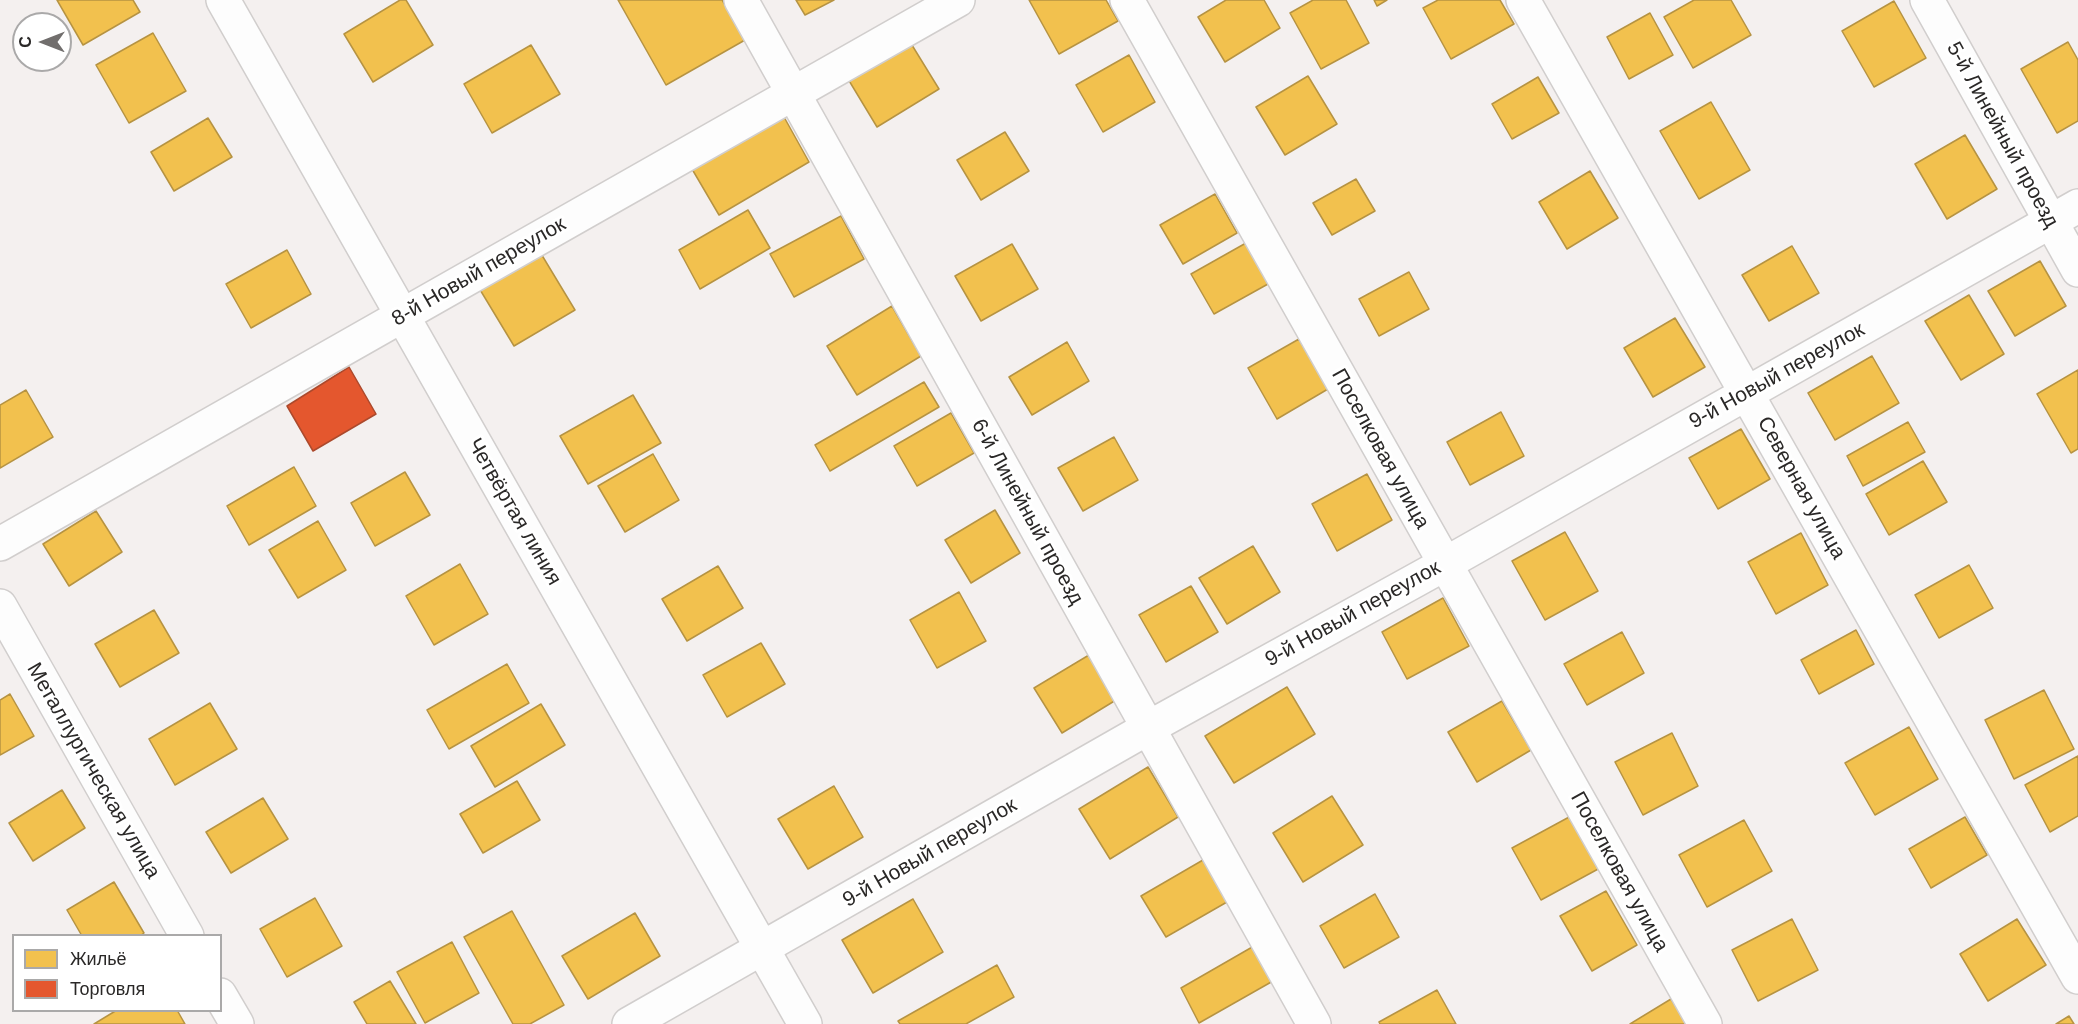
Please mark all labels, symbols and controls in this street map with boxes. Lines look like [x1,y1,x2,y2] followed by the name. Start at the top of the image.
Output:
[12,12,72,72] north arrow
[17,36,34,48] text: С
[1940,38,2064,232] street label: 5-й Линейный проезд
[388,212,570,332] street label: 8-й Новый переулок
[1685,317,1869,435] street label: 9-й Новый переулок
[1326,365,1434,533] street label: Поселковая улица
[1751,412,1851,564] street label: Северная улица
[965,415,1089,609] street label: 6-й Линейный проезд
[462,434,566,590] street label: Четвёртая линия
[1261,555,1445,673] street label: 9-й Новый переулок
[21,659,165,883] street label: Металлургическая улица
[1565,788,1673,956] street label: Поселковая улица
[839,793,1021,913] street label: 9-й Новый переулок
[12,934,222,1012] legend
[70,949,127,969] text: Жильё
[70,979,145,999] text: Торговля

